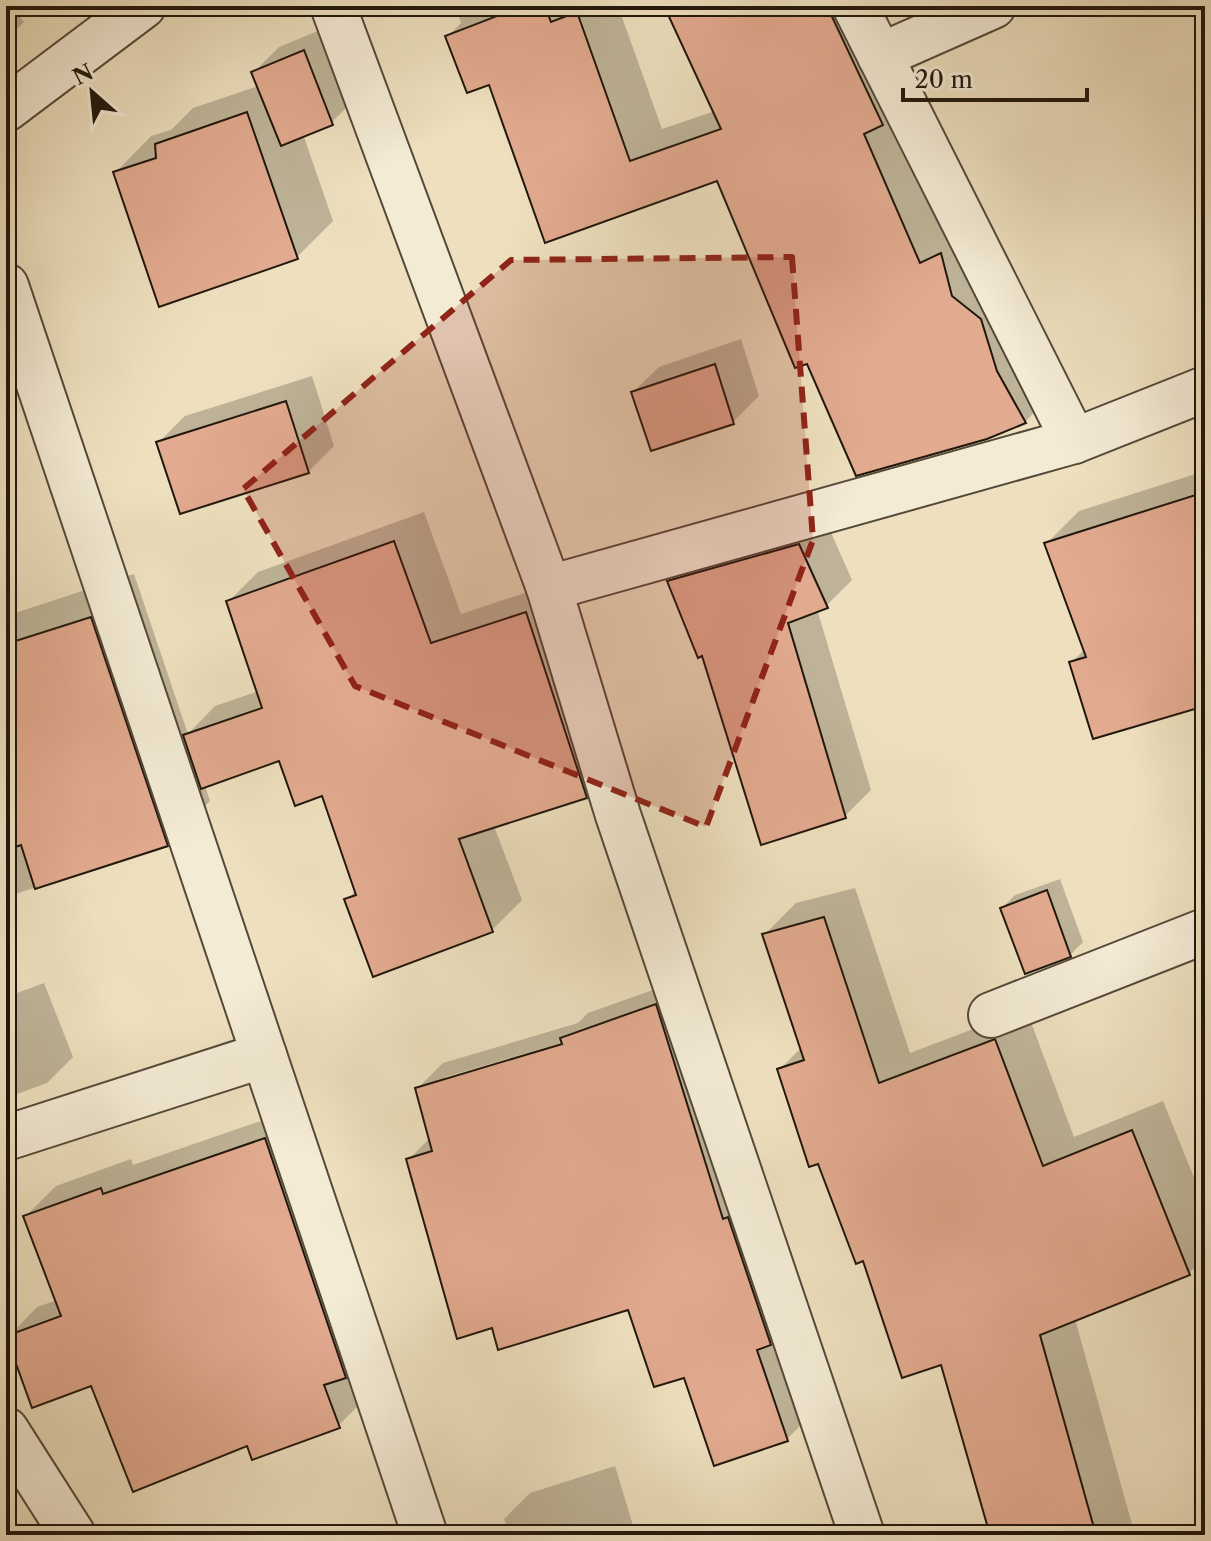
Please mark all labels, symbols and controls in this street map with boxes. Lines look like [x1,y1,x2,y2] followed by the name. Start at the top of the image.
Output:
[52,52,132,132] north arrow
[903,52,1087,102] scale bar
[68,58,98,91] text: N
[915,65,973,94] text: 20 m

